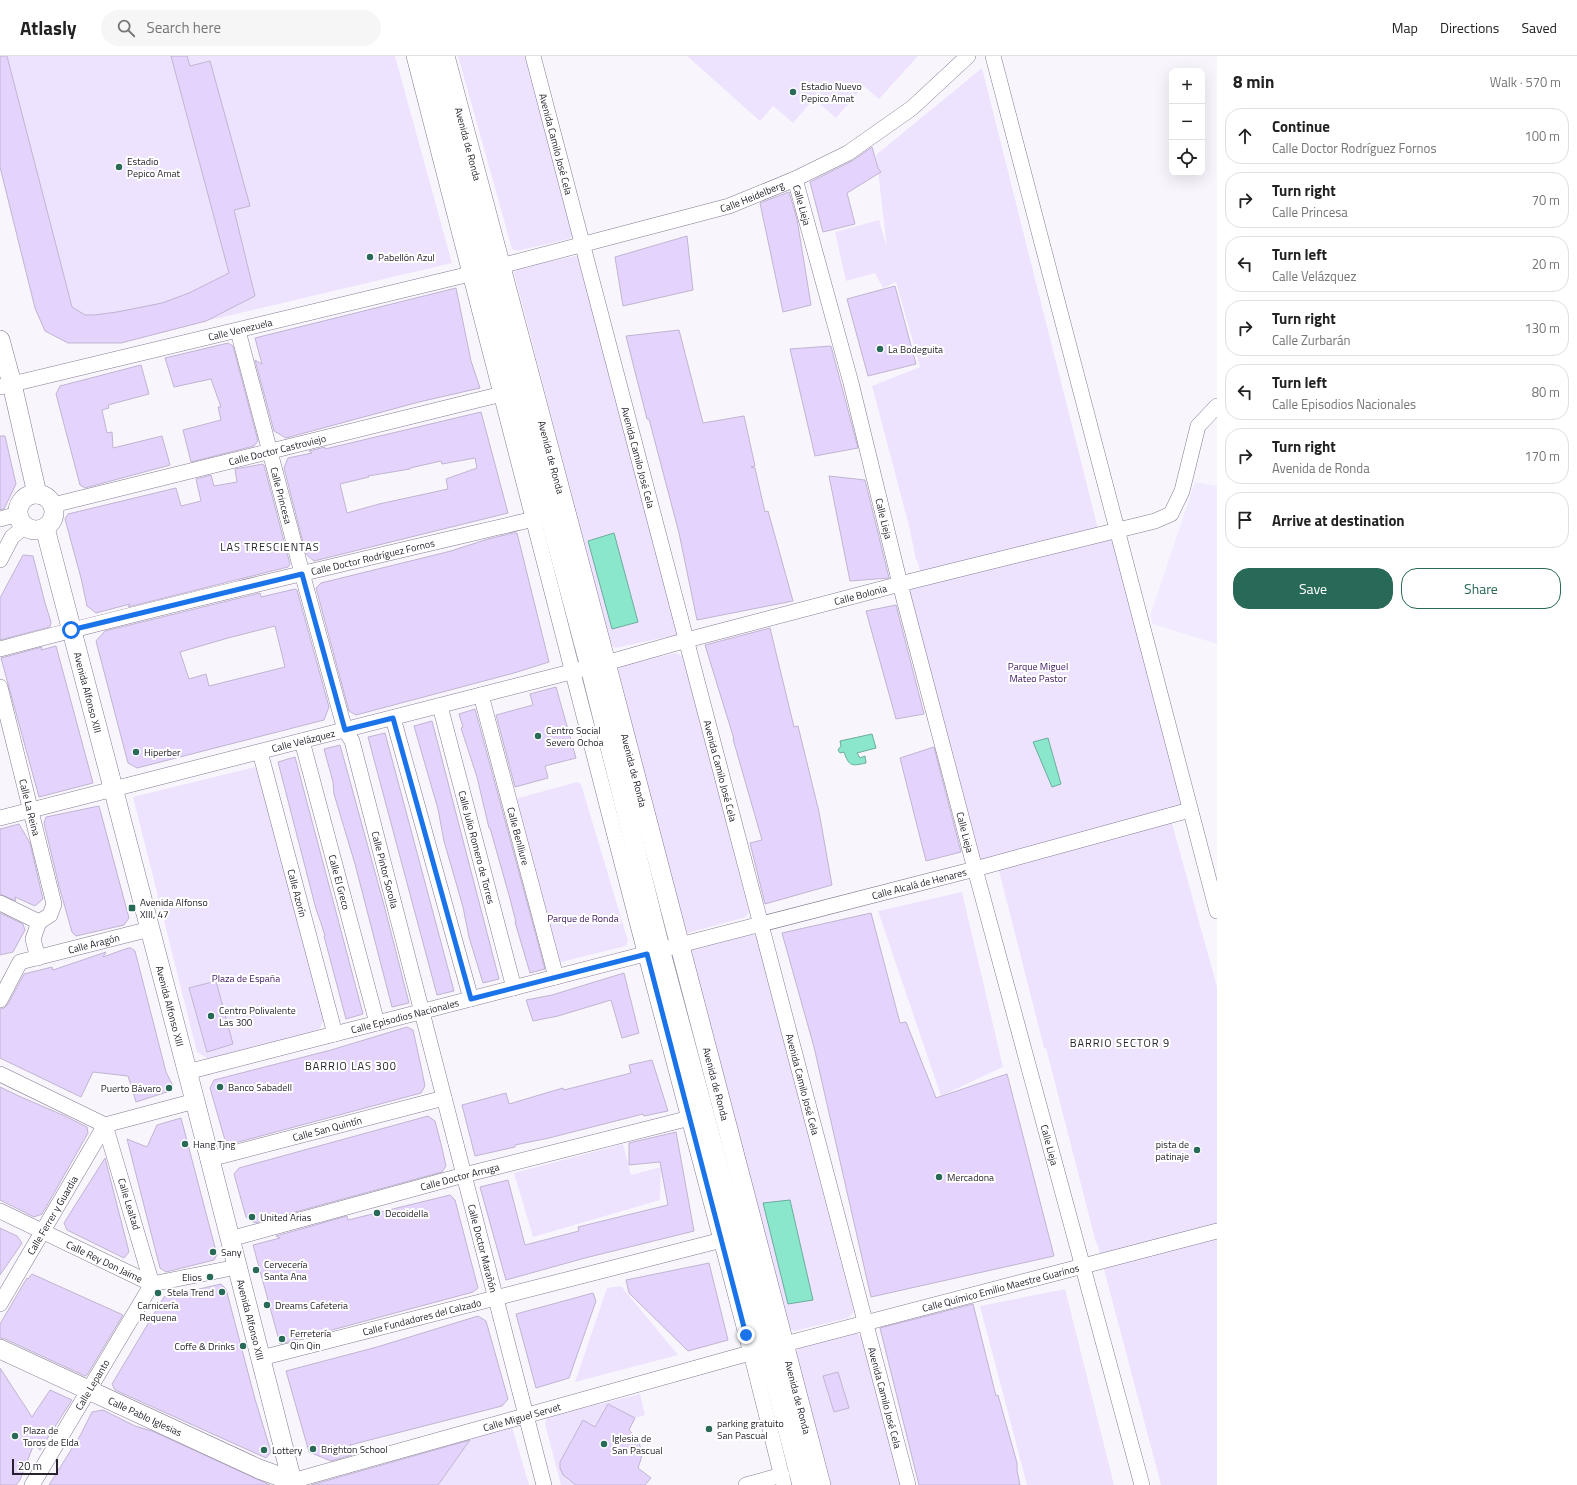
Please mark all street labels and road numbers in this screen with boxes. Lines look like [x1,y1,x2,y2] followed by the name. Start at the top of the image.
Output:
[536,92,577,196] street label: Avenida Camilo José Cela
[451,106,485,182] street label: Avenida de Ronda
[718,177,786,216] street label: Calle Heidelberg
[789,183,815,227] street label: Calle Lieja
[206,314,274,344] street label: Calle Venezuela
[618,405,659,510] street label: Avenida Camilo José Cela
[534,419,568,495] street label: Avenida de Ronda
[227,430,327,469] street label: Calle Doctor Castroviejo
[267,465,296,525] street label: Calle Princesa
[872,496,896,540] street label: Calle Lieja
[309,535,436,579] street label: Calle Doctor Rodríguez Fornos
[832,580,888,609] street label: Calle Bolonia
[70,650,106,734] street label: Avenida Alfonso XIII
[700,718,741,823] street label: Avenida Camilo José Cela
[270,725,337,756] street label: Calle Velázquez
[617,732,651,809] street label: Avenida de Ronda
[16,777,44,837] street label: Calle La Reina
[455,789,499,906] street label: Calle Julio Romero de Torres
[504,805,533,867] street label: Calle Benlliure
[953,810,978,854] street label: Calle Lieja
[368,829,402,910] street label: Calle Pintor Sorolla
[325,853,354,911] street label: Calle El Greco
[870,864,968,903] street label: Calle Alcalá de Henares
[284,867,311,919] street label: Calle Azorín
[66,930,121,957] street label: Calle Aragón
[152,964,188,1048] street label: Avenida Alfonso XIII
[349,995,461,1037] street label: Calle Episodios Nacionales
[782,1032,823,1137] street label: Avenida Camilo José Cela
[699,1046,733,1122] street label: Avenida de Ronda
[291,1112,363,1145] street label: Calle San Quintín
[1037,1123,1062,1167] street label: Calle Lieja
[418,1159,501,1194] street label: Calle Doctor Arruga
[23,1173,81,1258] street label: Calle Ferrer y Guardia
[114,1176,144,1232] street label: Calle Lealtad
[464,1202,502,1294] street label: Calle Doctor Marañón
[64,1236,145,1286] street label: Calle Rey Don Jaime
[920,1260,1081,1315] street label: Calle Químico Emilio Maestre Guarinos
[233,1278,268,1362] street label: Avenida Alfonso XIII
[361,1294,483,1339] street label: Calle Fundadores del Calzado
[865,1345,906,1450] street label: Avenida Camilo José Cela
[71,1356,113,1413] street label: Calle Lepanto
[781,1359,815,1436] street label: Avenida de Ronda
[106,1393,185,1440] street label: Calle Pablo Iglesias
[481,1399,563,1435] street label: Calle Miguel Servet

